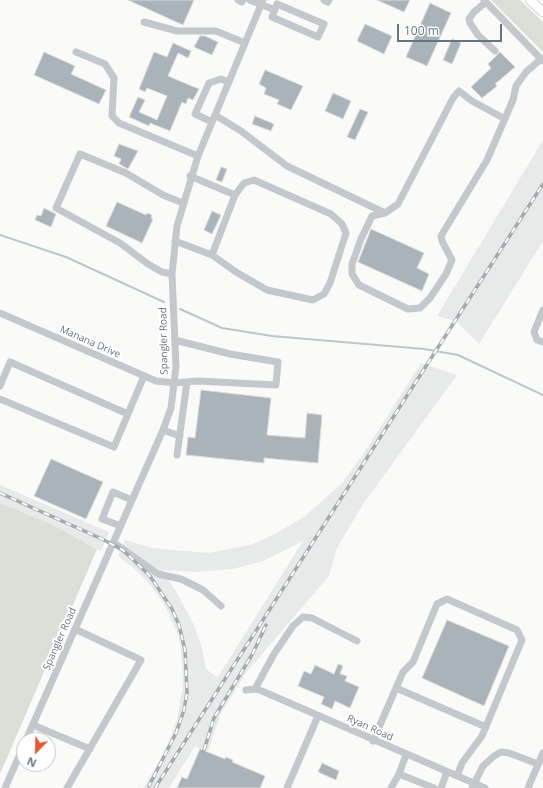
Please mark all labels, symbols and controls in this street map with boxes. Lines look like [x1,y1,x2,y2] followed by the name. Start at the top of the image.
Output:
[399,16,504,42] scale bar
[404,22,439,39] text: 100 m
[157,307,171,375] street label: Spangler Road
[58,323,122,361] street label: Manana Drive
[41,606,79,672] street label: Spangler Road
[345,712,395,744] street label: Ryan Road
[16,732,56,772] north arrow
[24,754,39,771] text: N

